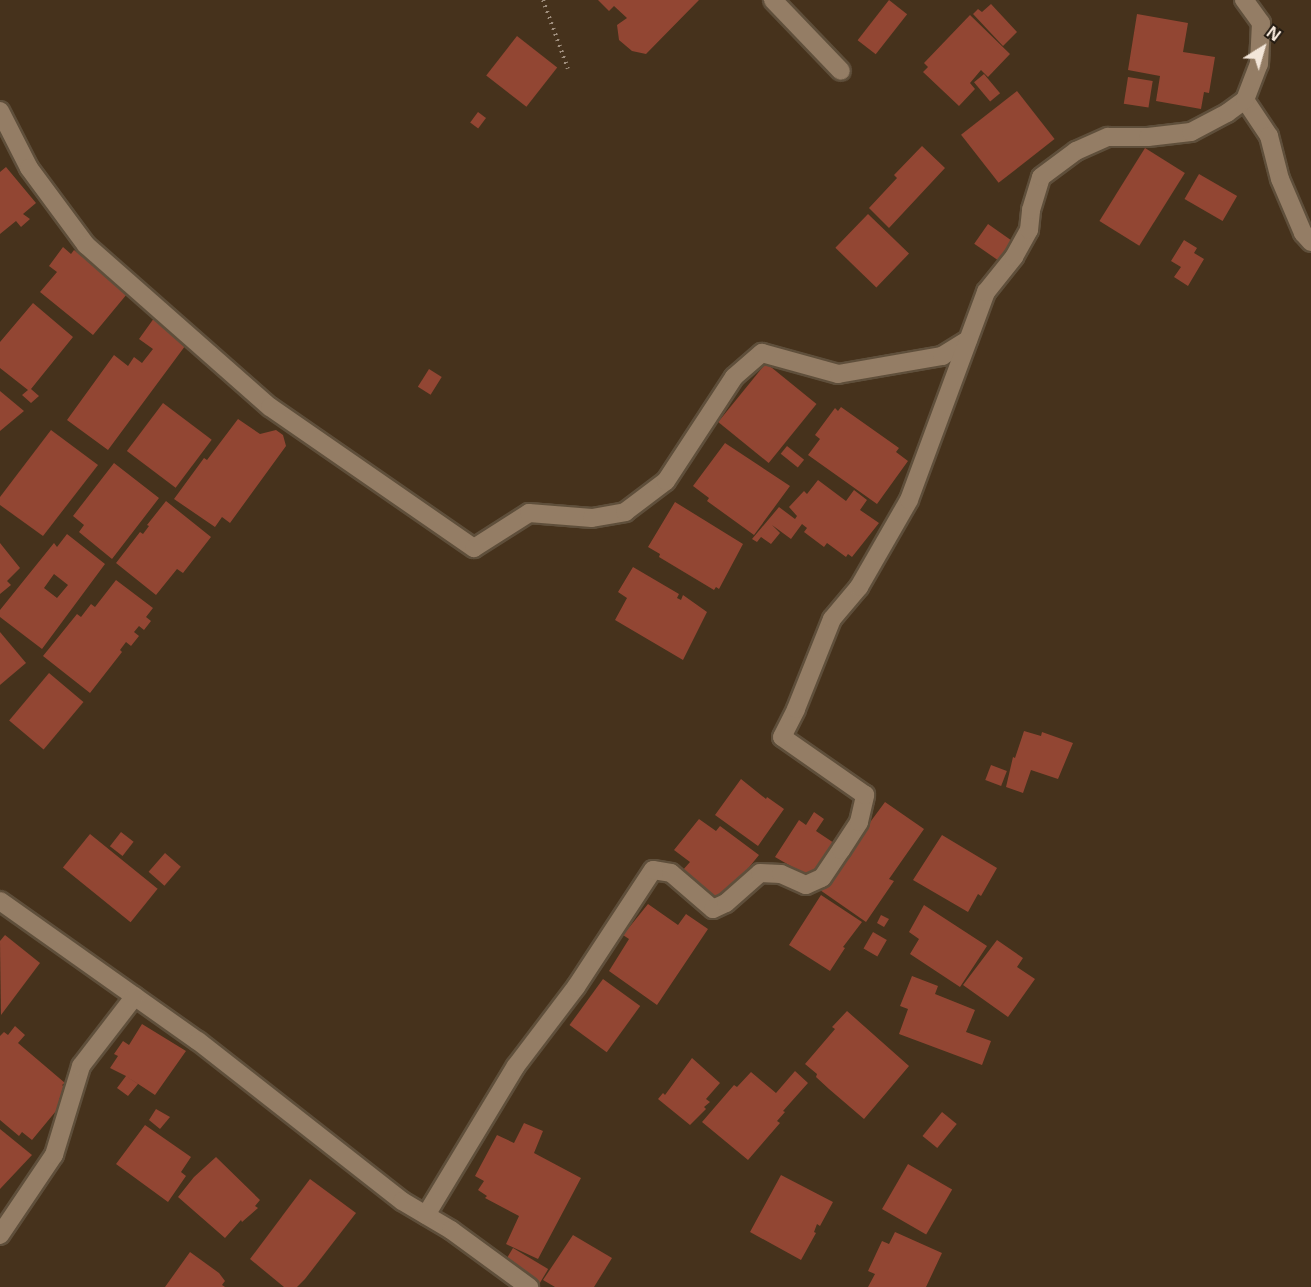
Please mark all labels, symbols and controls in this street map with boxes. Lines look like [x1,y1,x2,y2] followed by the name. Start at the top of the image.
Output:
[1233,18,1293,78] north arrow
[1262,21,1286,46] text: N

